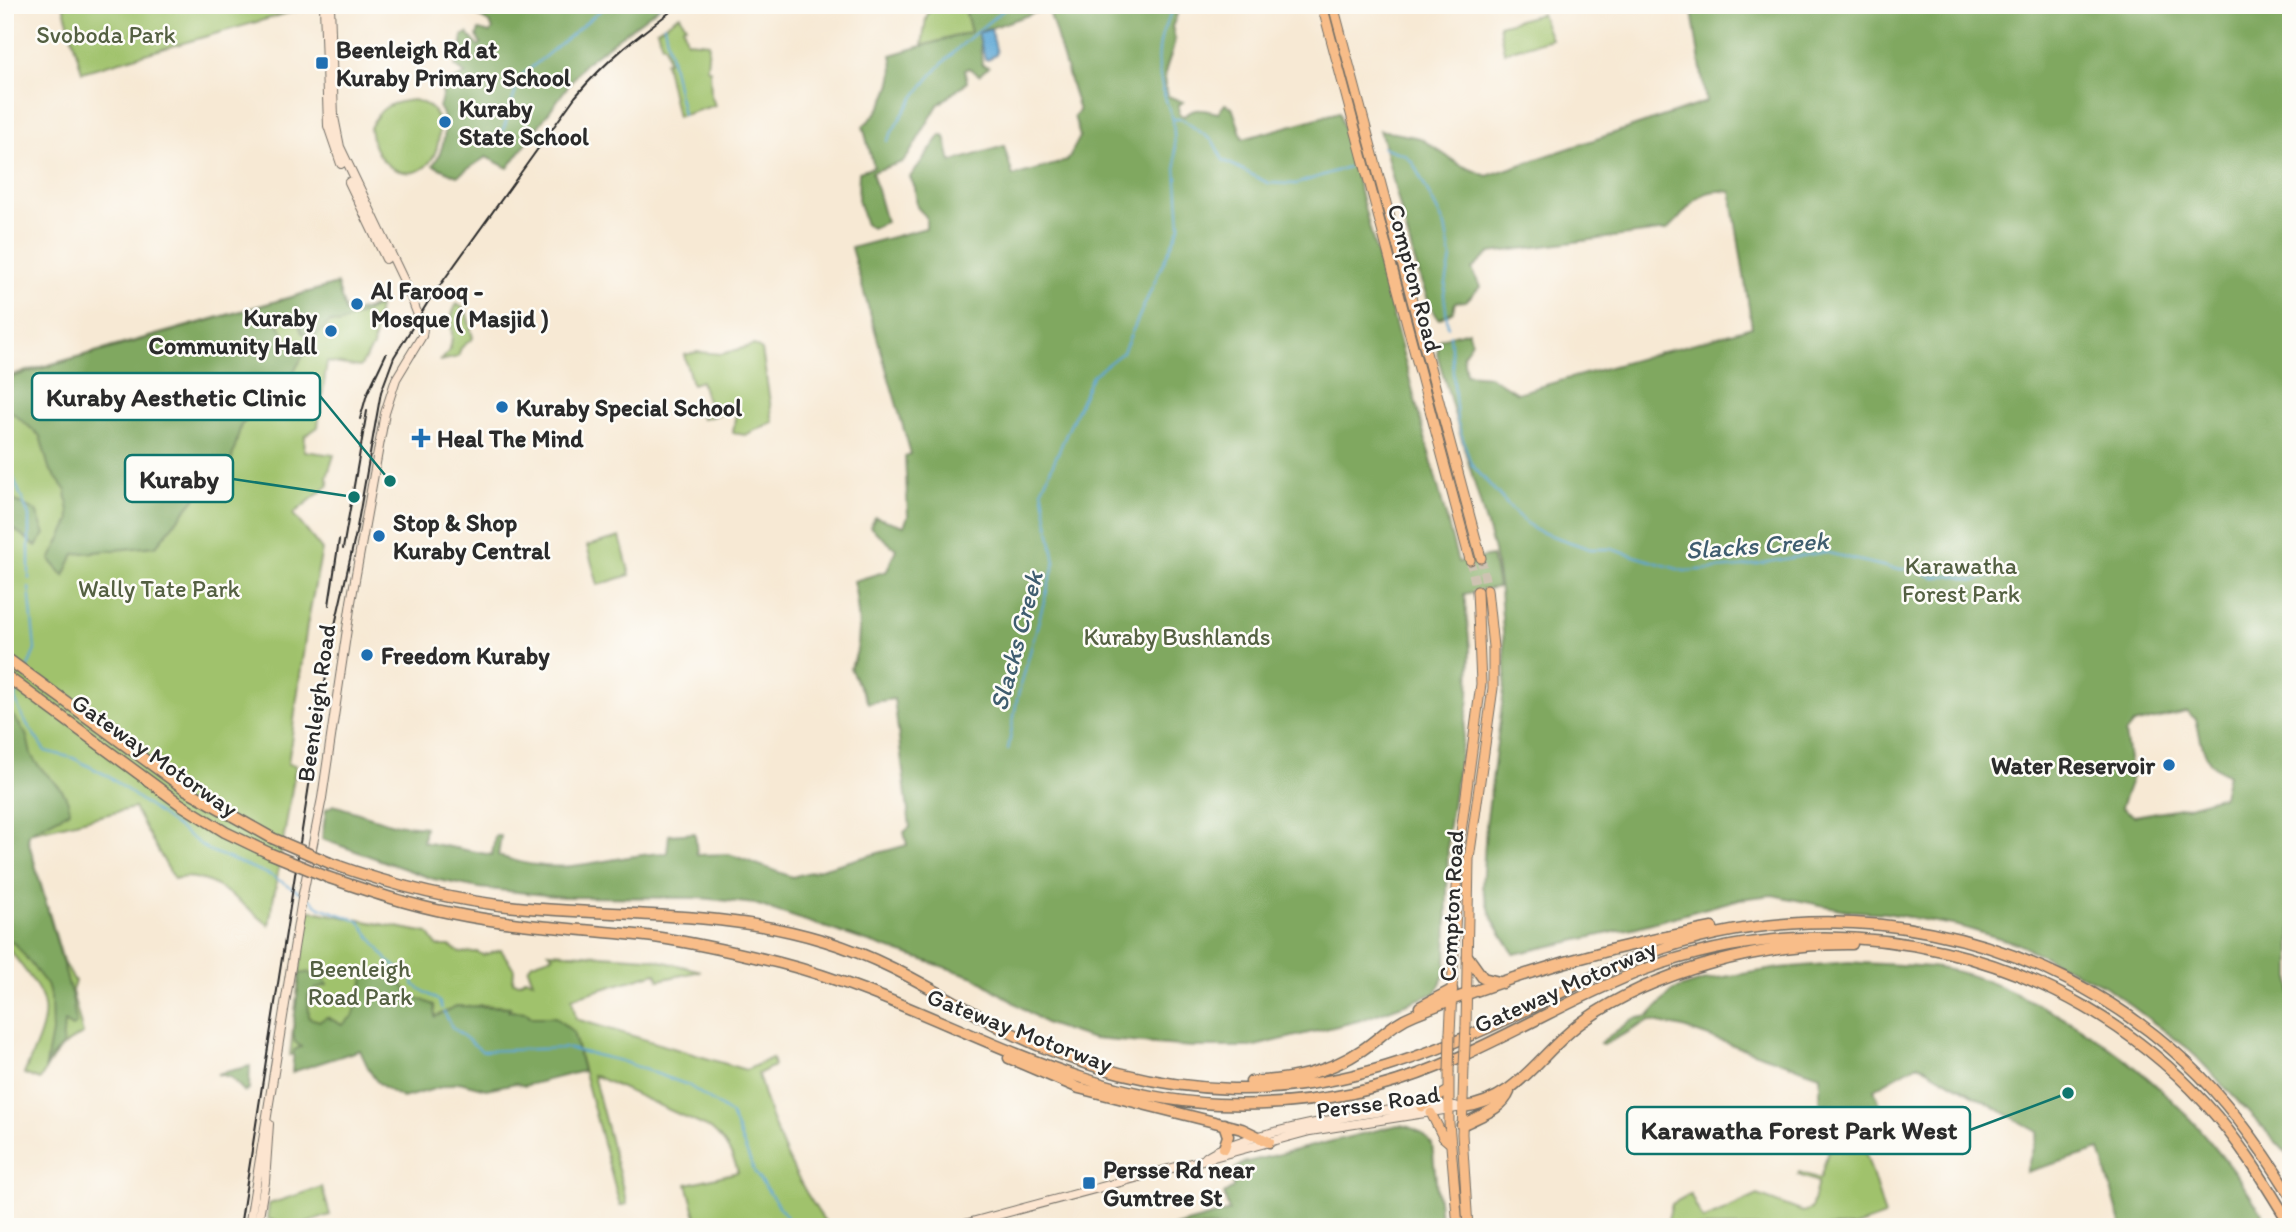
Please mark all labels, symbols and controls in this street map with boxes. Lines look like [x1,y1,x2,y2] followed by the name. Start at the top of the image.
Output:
[36,20,176,49] park label: Svoboda Park
[336,35,571,93] place label: Beenleigh Rd at Kuraby Primary School
[314,55,330,71] marker: Beenleigh Rd at Kuraby Primary School
[459,94,589,151] place label: Kuraby State School
[437,114,453,130] marker: Kuraby State School
[1381,201,1449,355] street label: Compton Road
[370,276,549,334] place label: Al Farooq - Mosque ( Masjid )
[349,296,365,312] marker: Al Farooq - Mosque ( Masjid )
[149,303,318,361] place label: Kuraby Community Hall
[323,323,339,339] marker: Kuraby Community Hall
[32,373,320,420] callout: Kuraby Aesthetic Clinic
[46,381,306,413] text: Kuraby Aesthetic Clinic
[516,393,742,423] place label: Kuraby Special School
[494,399,510,415] marker: Kuraby Special School
[437,424,584,453] place label: Heal The Mind
[411,428,431,448] marker: Heal The Mind
[125,455,233,502] callout: Kuraby
[139,463,219,495] text: Kuraby
[393,508,550,566] place label: Stop & Shop Kuraby Central
[1685,524,1831,566] water label: Slacks Creek
[371,528,387,544] marker: Stop & Shop Kuraby Central
[1902,551,2020,608] park label: Karawatha Forest Park
[982,566,1050,714] water label: Slacks Creek
[78,574,240,603] park label: Wally Tate Park
[291,622,341,784] street label: Beenleigh Road
[1083,622,1271,651] park label: Kuraby Bushlands
[381,641,550,671] place label: Freedom Kuraby
[359,647,375,663] marker: Freedom Kuraby
[66,687,244,823] street label: Gateway Motorway
[1991,751,2155,780] place label: Water Reservoir
[2161,757,2177,773] marker: Water Reservoir
[1433,829,1469,983] street label: Compton Road
[1469,933,1661,1039] street label: Gateway Motorway
[308,954,413,1011] park label: Beenleigh Road Park
[923,981,1117,1079] street label: Gateway Motorway
[1314,1079,1442,1125] street label: Persse Road
[1627,1107,1970,1154] callout: Karawatha Forest Park West
[1641,1114,1957,1146] text: Karawatha Forest Park West
[1103,1155,1255,1212] place label: Persse Rd near Gumtree St
[1081,1175,1097,1191] marker: Persse Rd near Gumtree St

